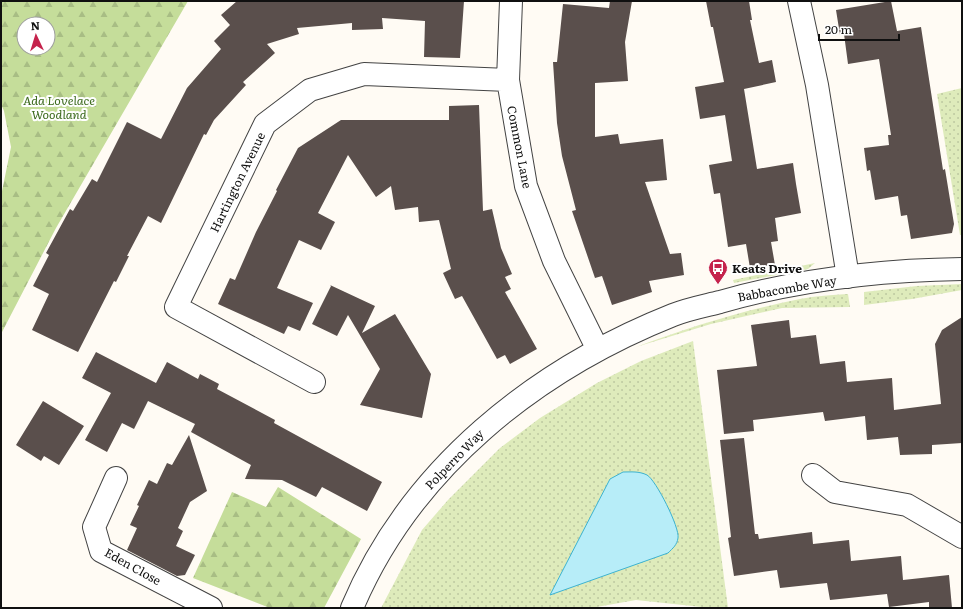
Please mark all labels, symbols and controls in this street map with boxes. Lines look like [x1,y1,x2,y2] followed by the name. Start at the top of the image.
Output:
[16,16,56,56] north arrow
[819,16,899,42] scale bar
[30,17,40,33] text: N
[825,20,852,38] text: 20 m
[23,91,95,123] park label: Ada Lovelace Woodland
[503,104,537,190] street label: Common Lane
[205,129,269,235] street label: Hartington Avenue
[707,257,729,285] bus stop icon: Keats Drive
[732,259,802,277] place label: Keats Drive
[736,270,838,306] street label: Babbacombe Way
[420,425,488,493] street label: Polperro Way
[102,543,164,589] street label: Eden Close

